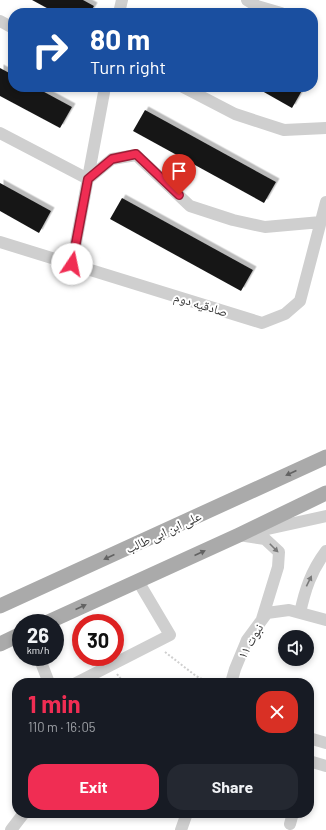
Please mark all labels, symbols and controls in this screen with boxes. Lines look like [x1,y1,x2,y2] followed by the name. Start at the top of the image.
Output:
[90,22,150,56] text: 80 m
[24,24,76,76] icon: right
[90,56,166,78] text: Turn right
[162,154,196,195] pin
[168,160,190,182] icon: arrive
[51,243,93,285] position arrow
[172,288,230,321] street label: صادقیه دوم
[284,471,296,477] one-way arrow
[123,507,204,557] street label: علی ابن ابی طالب
[269,543,279,553] one-way arrow
[194,550,205,556] one-way arrow
[103,554,114,560] one-way arrow
[306,575,312,586] one-way arrow
[75,604,87,610] one-way arrow
[72,614,124,666] speed limit sign: 30
[234,621,267,662] street label: نبوت ۱۱
[27,623,49,647] text: 26
[278,630,314,666] map controls
[278,630,314,666] button: sound
[27,644,49,656] text: km/h
[28,689,81,718] text: 1 min
[256,691,298,733] button: close
[28,719,95,735] text: 110 m · 16:05
[28,764,159,810] button: Exit
[167,764,298,810] button: Share

